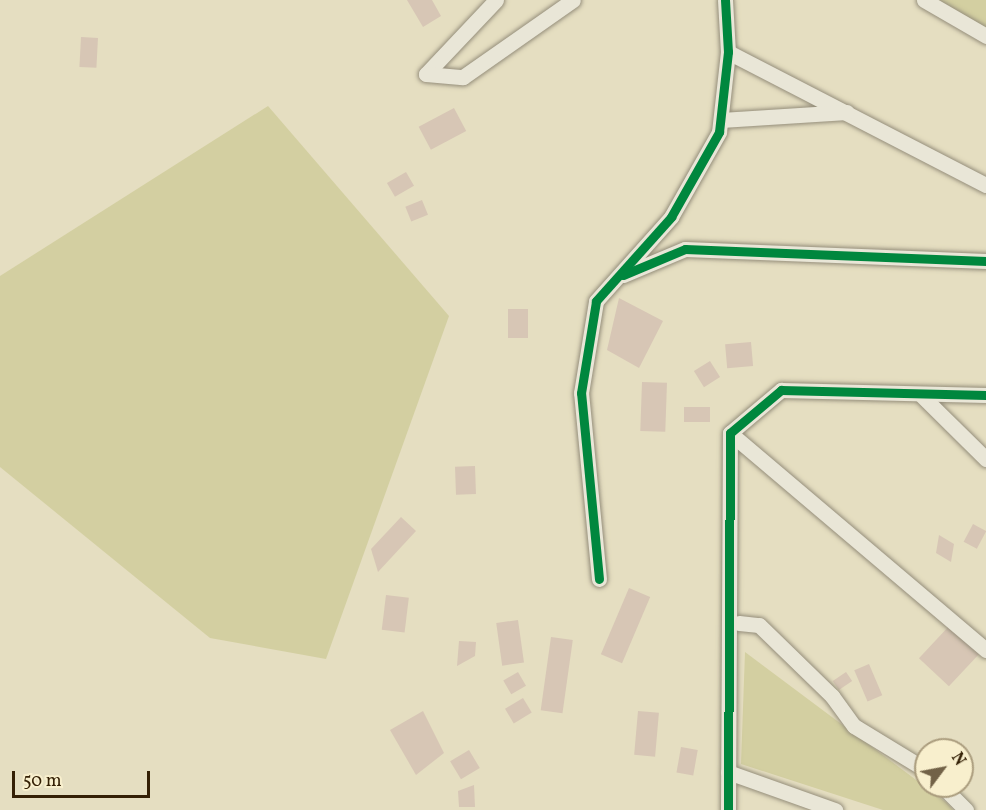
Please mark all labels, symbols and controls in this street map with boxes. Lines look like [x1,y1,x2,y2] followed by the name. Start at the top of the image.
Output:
[914,738,974,798] north arrow
[945,749,970,770] text: N
[15,759,153,797] scale bar
[23,769,62,794] text: 50 m

